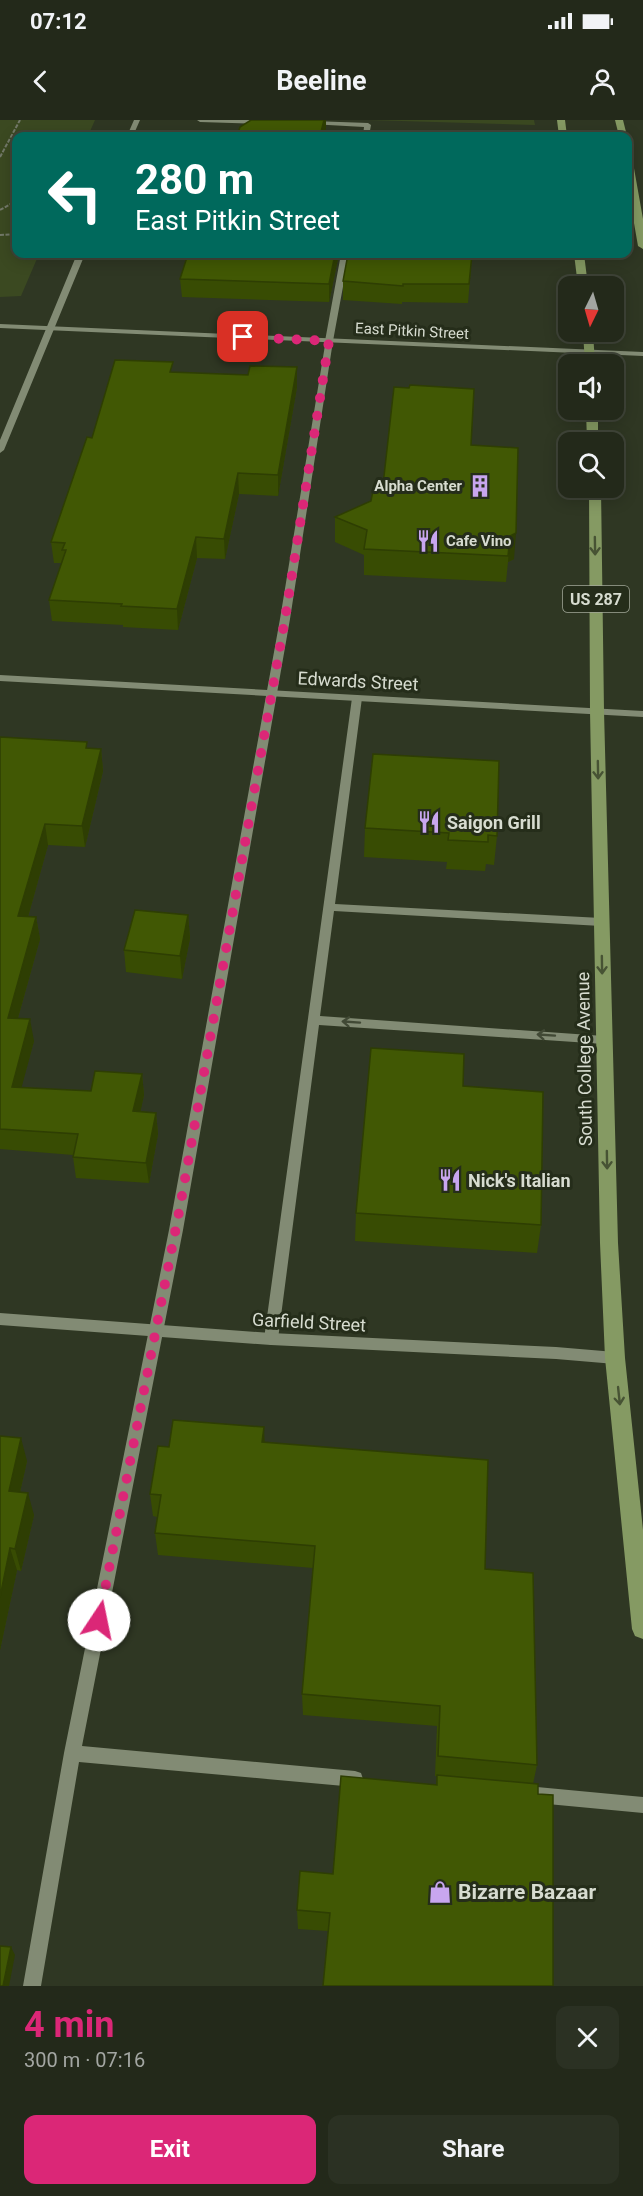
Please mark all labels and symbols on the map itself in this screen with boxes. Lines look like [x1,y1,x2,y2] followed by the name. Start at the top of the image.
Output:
[558,276,624,342] north arrow
[217,311,268,362] pin
[355,319,469,343] street label: East Pitkin Street
[467,473,493,499] building icon: Alpha Center
[374,477,463,495] place label: Alpha Center
[415,528,441,554] restaurant icon: Cafe Vino
[446,532,512,550] place label: Cafe Vino
[589,535,601,555] one-way arrow
[563,586,629,612] road number: US 287
[297,667,419,695] street label: Edwards Street
[592,759,604,779] one-way arrow
[416,809,442,835] restaurant icon: Saigon Grill
[447,812,541,833] place label: Saigon Grill
[597,954,608,974] one-way arrow
[572,972,596,1146] street label: South College Avenue
[342,1017,362,1028] one-way arrow
[536,1030,556,1041] one-way arrow
[601,1149,613,1169] one-way arrow
[437,1167,463,1193] restaurant icon: Nick's Italian
[468,1170,571,1191] place label: Nick's Italian
[251,1309,367,1335] street label: Garfield Street
[614,1386,625,1406] one-way arrow
[67,1588,131,1652] position arrow
[427,1879,453,1905] shop icon: Bizarre Bazaar
[458,1880,596,1904] place label: Bizarre Bazaar

